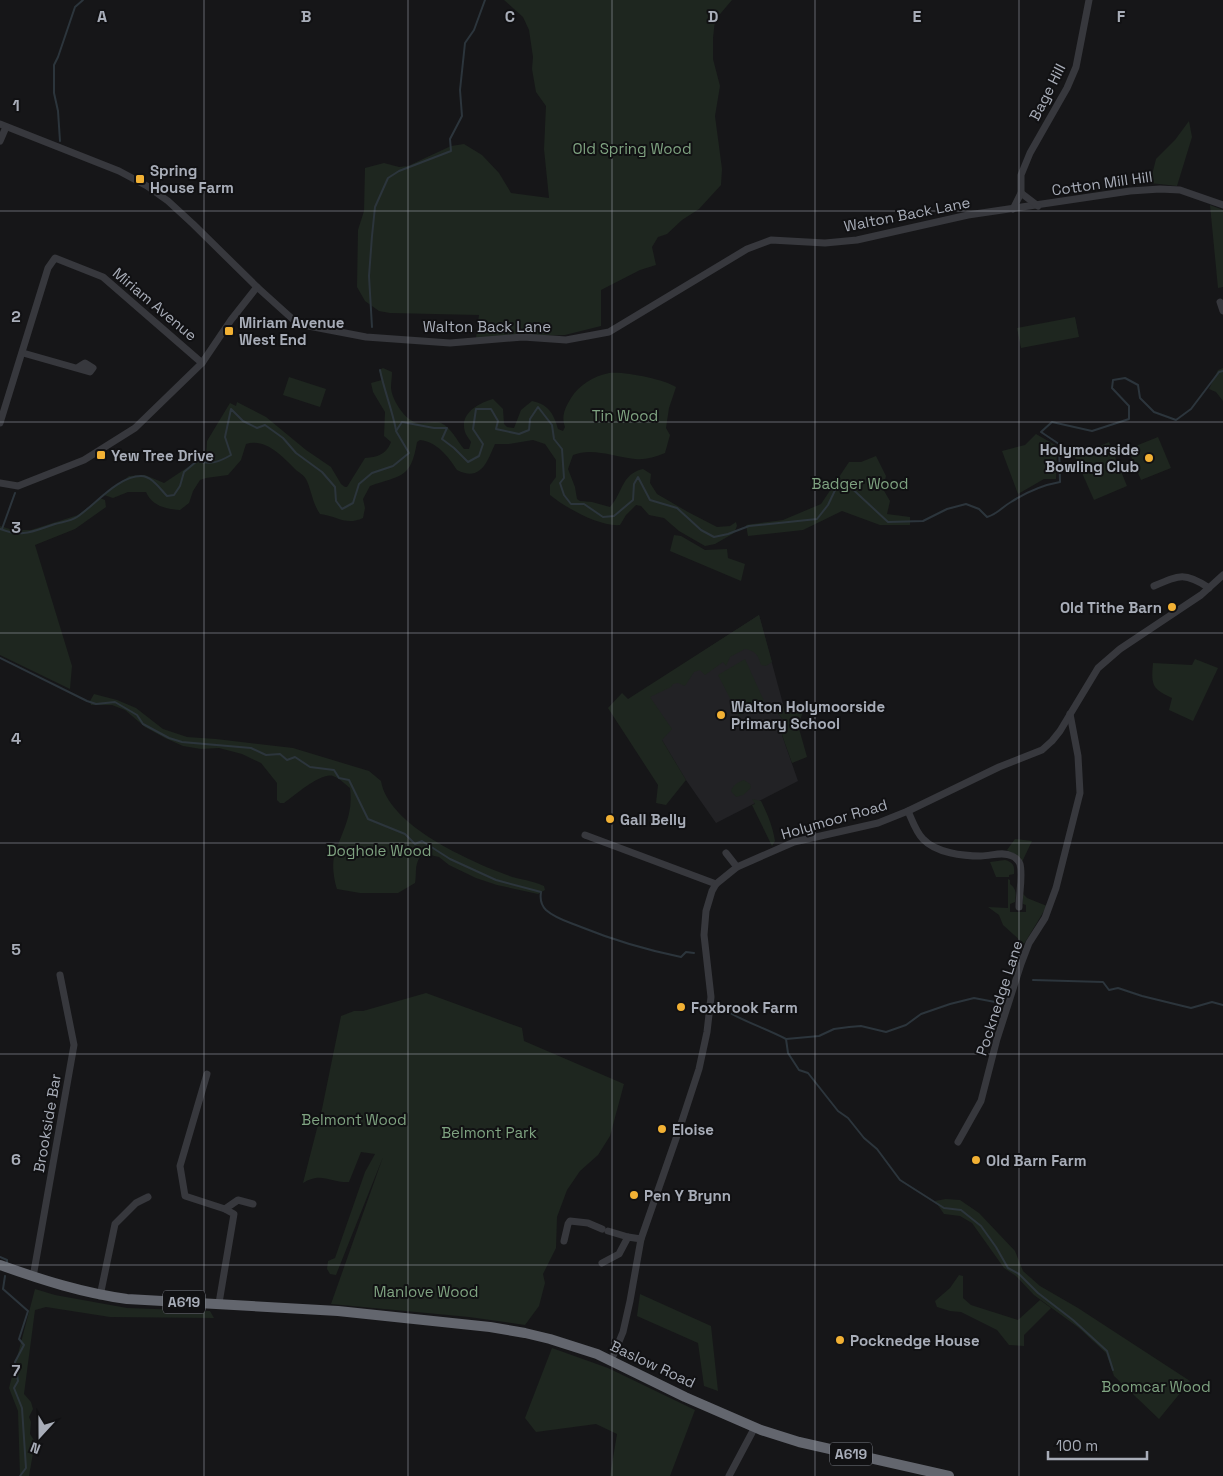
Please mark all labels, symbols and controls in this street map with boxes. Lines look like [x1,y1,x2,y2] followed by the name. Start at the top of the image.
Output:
[97,6,107,27] text: A
[301,6,311,27] text: B
[505,6,515,27] text: C
[708,6,718,27] text: D
[913,6,922,27] text: E
[1117,6,1126,27] text: F
[1025,60,1069,124] street label: Bage Hill
[12,95,20,116] text: 1
[572,139,692,158] park label: Old Spring Wood
[150,161,234,197] place label: Spring House Farm
[1050,167,1154,199] street label: Cotton Mill Hill
[134,173,146,185] marker: Spring House Farm
[842,192,972,236] street label: Walton Back Lane
[109,263,201,345] street label: Miriam Avenue
[11,306,21,327] text: 2
[239,313,345,349] place label: Miriam Avenue West End
[423,317,551,336] street label: Walton Back Lane
[223,325,235,337] marker: Miriam Avenue West End
[592,406,658,425] park label: Tin Wood
[1040,440,1139,476] place label: Holymoorside Bowling Club
[111,446,214,465] place label: Yew Tree Drive
[95,449,107,461] marker: Yew Tree Drive
[1143,452,1155,464] marker: Holymoorside Bowling Club
[811,474,909,493] park label: Badger Wood
[11,517,21,538] text: 3
[1060,598,1162,617] place label: Old Tithe Barn
[1166,601,1178,613] marker: Old Tithe Barn
[731,697,885,733] place label: Walton Holymoorside Primary School
[715,709,727,721] marker: Walton Holymoorside Primary School
[11,728,21,749] text: 4
[779,795,889,843] street label: Holymoor Road
[620,810,686,829] place label: Gall Belly
[604,813,616,825] marker: Gall Belly
[327,841,431,860] park label: Doghole Wood
[971,938,1027,1058] street label: Pocknedge Lane
[11,939,21,960] text: 5
[691,998,798,1017] place label: Foxbrook Farm
[675,1001,687,1013] marker: Foxbrook Farm
[29,1072,65,1174] street label: Brookside Bar
[301,1110,407,1129] park label: Belmont Wood
[672,1120,714,1139] place label: Eloise
[441,1123,537,1142] park label: Belmont Park
[656,1123,668,1135] marker: Eloise
[11,1149,21,1170] text: 6
[986,1151,1086,1170] place label: Old Barn Farm
[970,1154,982,1166] marker: Old Barn Farm
[644,1186,731,1205] place label: Pen Y Brynn
[628,1189,640,1201] marker: Pen Y Brynn
[374,1282,478,1301] park label: Manlove Wood
[163,1290,205,1314] road number: A619
[850,1331,980,1350] place label: Pocknedge House
[834,1334,846,1346] marker: Pocknedge House
[607,1336,699,1392] street label: Baslow Road
[12,1360,21,1381] text: 7
[1101,1377,1211,1396] park label: Boomcar Wood
[15,1411,65,1461] north arrow
[1048,1428,1147,1460] scale bar
[1056,1436,1098,1455] text: 100 m
[28,1438,43,1458] text: N
[830,1442,872,1466] road number: A619

